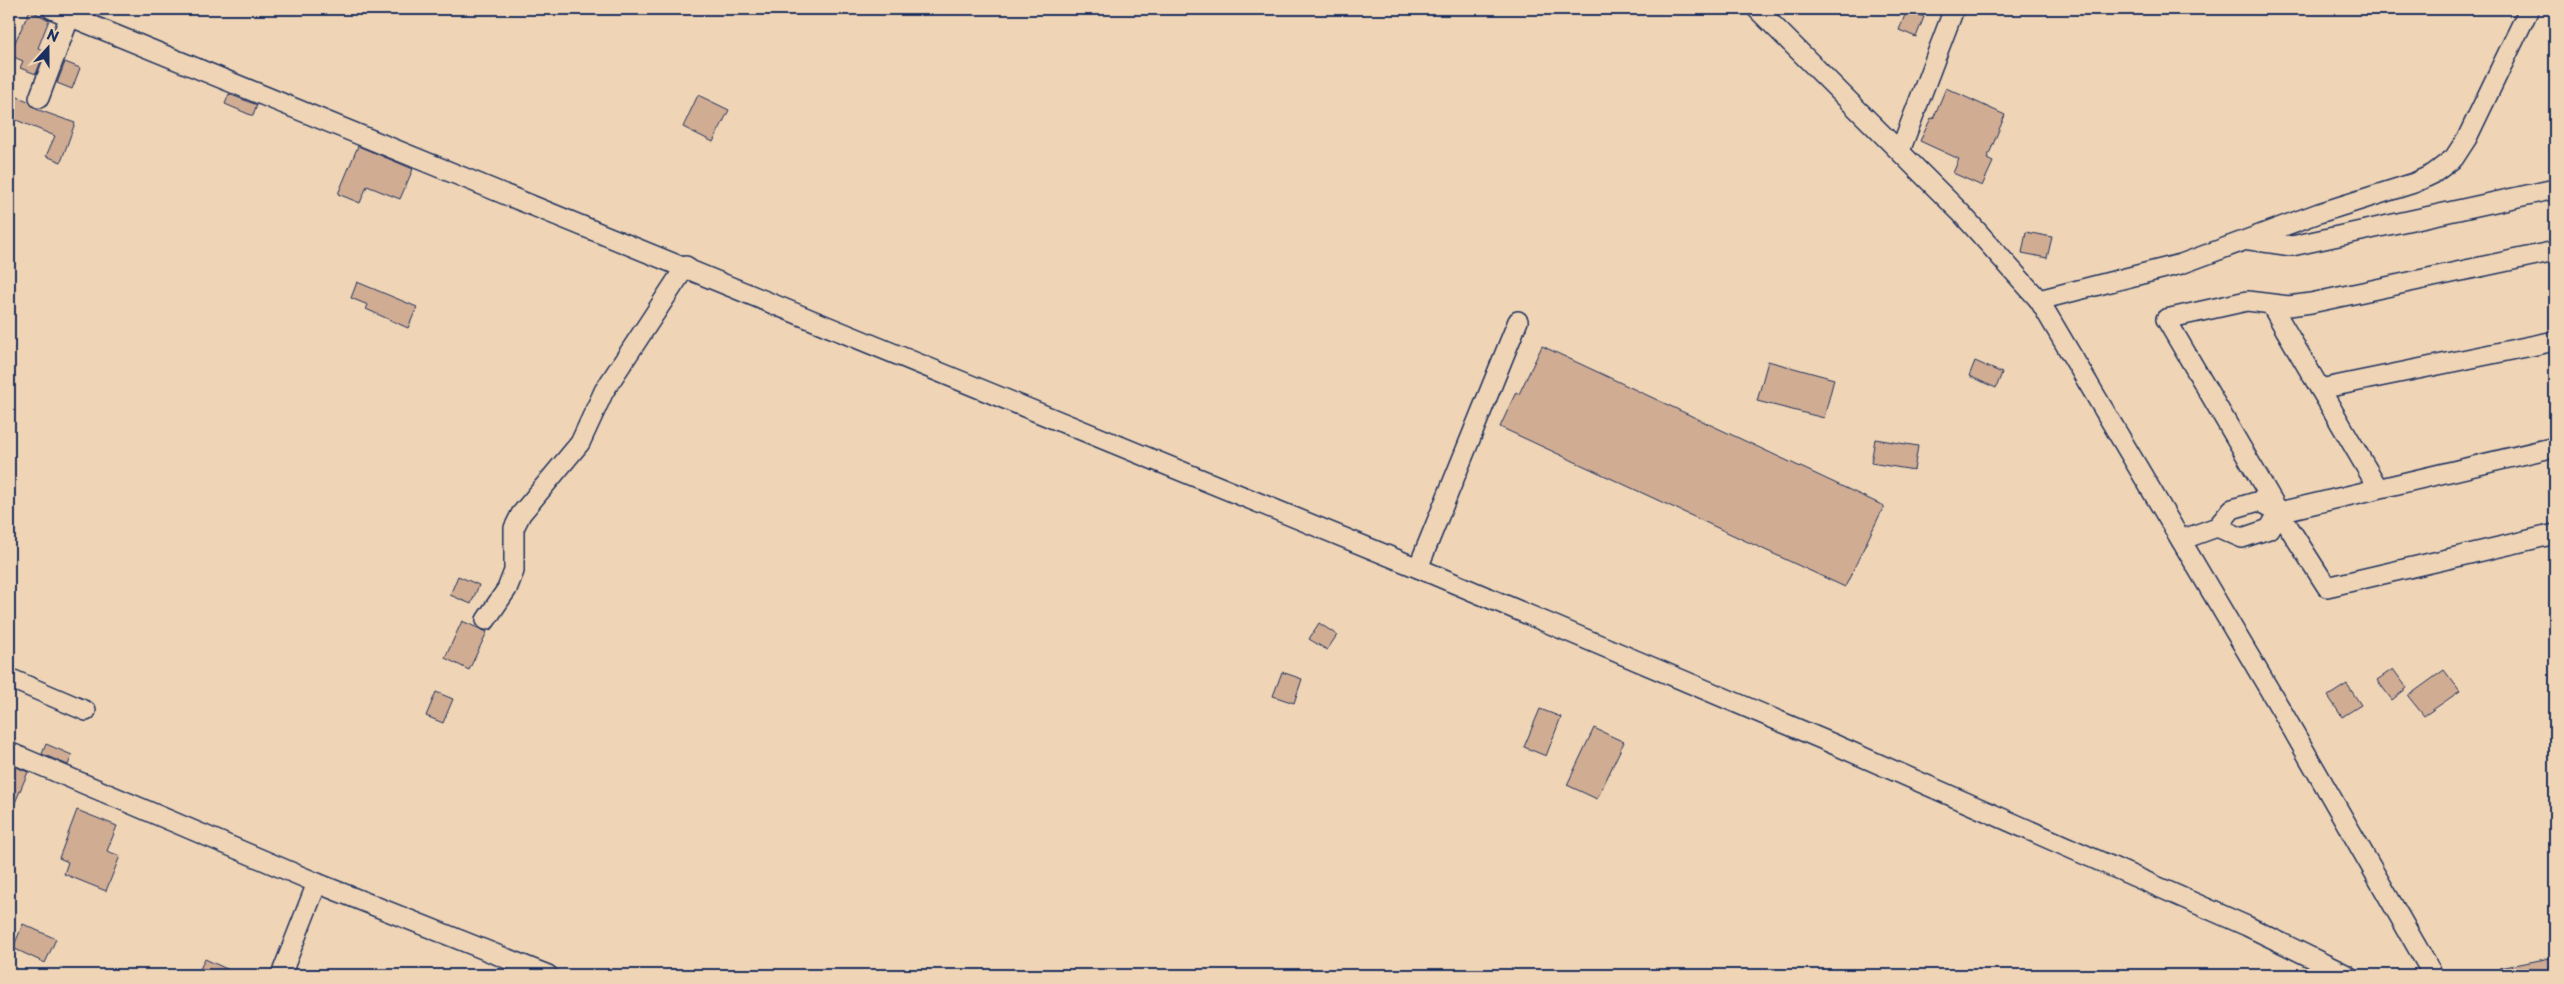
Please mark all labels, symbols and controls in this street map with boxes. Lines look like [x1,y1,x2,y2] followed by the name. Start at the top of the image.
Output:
[22,22,72,72] north arrow
[44,24,62,47] text: N

